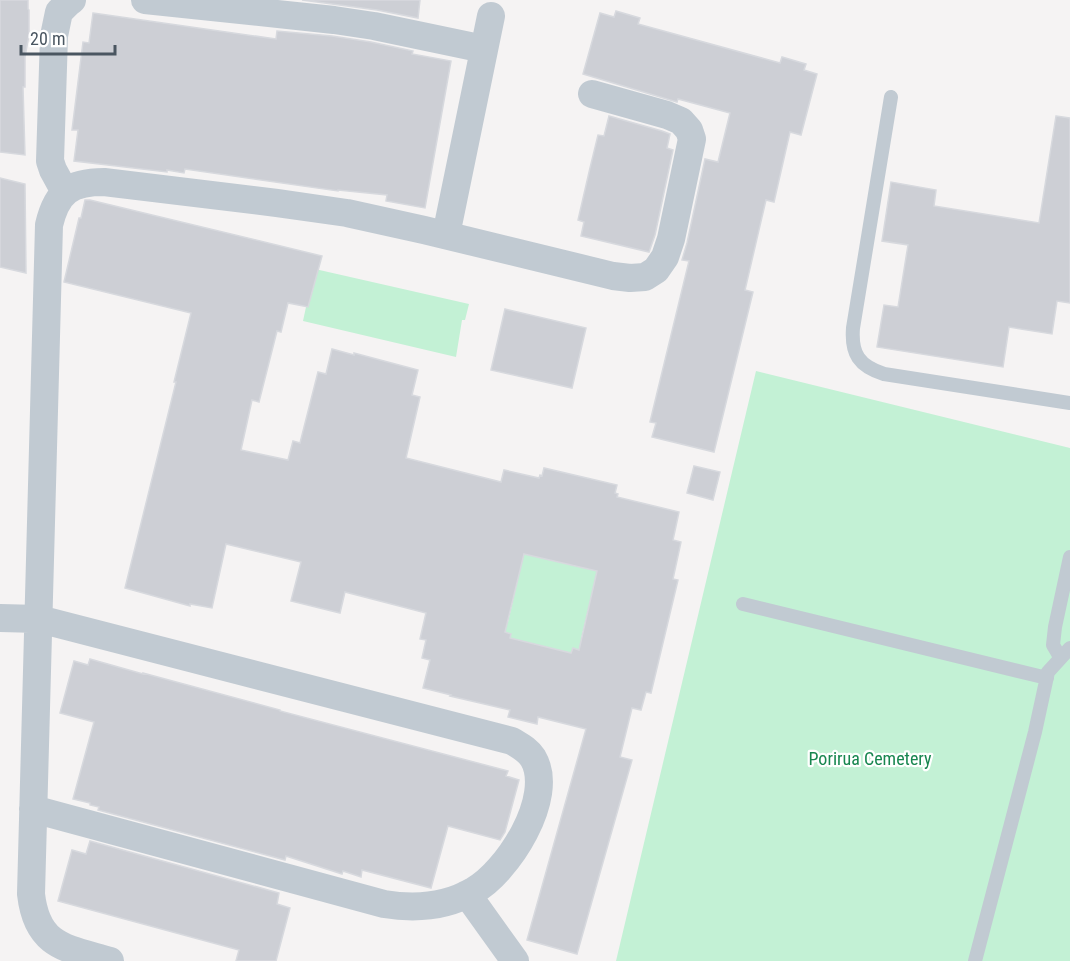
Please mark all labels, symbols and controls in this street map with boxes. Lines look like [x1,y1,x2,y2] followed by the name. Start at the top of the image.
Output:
[21,18,116,56] scale bar
[30,28,65,49] text: 20 m
[809,748,932,769] park label: Porirua Cemetery

